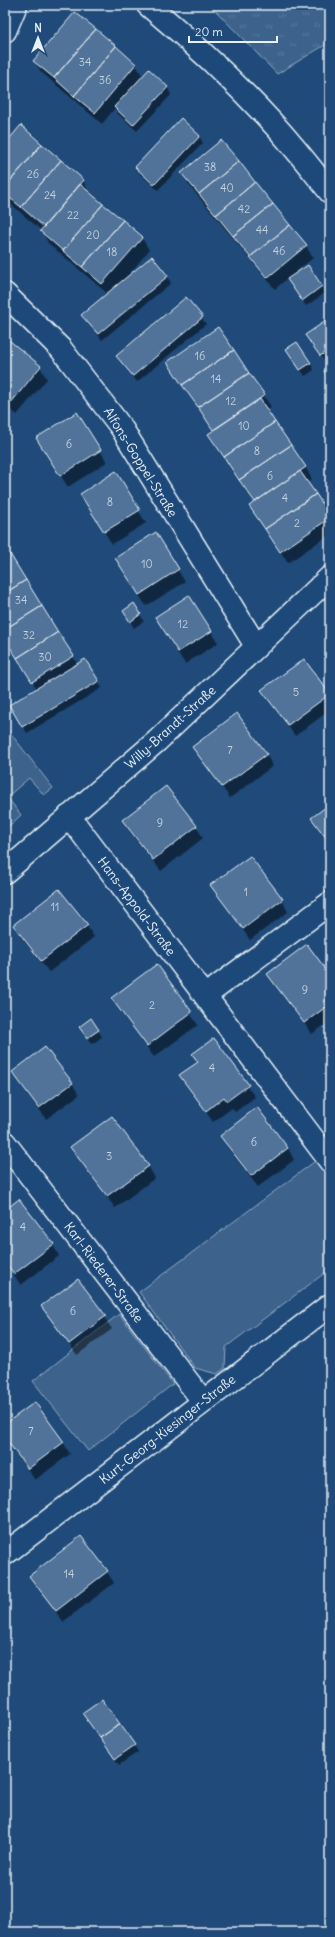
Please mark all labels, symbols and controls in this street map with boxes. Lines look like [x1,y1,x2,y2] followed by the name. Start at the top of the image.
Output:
[18,18,58,58] north arrow
[189,18,277,44] scale bar
[34,21,42,35] text: N
[195,24,223,39] text: 20 m
[79,55,91,69] house number: 34
[99,73,111,87] house number: 36
[204,160,216,174] house number: 38
[27,167,39,181] house number: 26
[220,181,234,195] house number: 40
[44,188,56,202] house number: 24
[238,202,250,216] house number: 42
[67,208,79,222] house number: 22
[256,223,268,237] house number: 44
[86,228,100,242] house number: 20
[273,244,285,258] house number: 46
[107,245,117,259] house number: 18
[195,349,205,363] house number: 16
[211,372,221,386] house number: 14
[226,394,236,408] house number: 12
[100,404,181,520] street label: Alfons-Goppel-Straße
[238,419,250,433] house number: 10
[66,437,72,451] house number: 6
[254,444,260,458] house number: 8
[267,469,273,483] house number: 6
[282,491,288,505] house number: 4
[107,495,113,509] house number: 8
[294,516,300,530] house number: 2
[141,557,153,571] house number: 10
[15,593,27,607] house number: 34
[178,617,188,631] house number: 12
[23,628,35,642] house number: 32
[38,650,52,664] house number: 30
[121,682,220,773] street label: Willy-Brandt-Straße
[293,685,299,699] house number: 5
[227,743,233,757] house number: 7
[157,816,163,830] house number: 9
[94,853,179,959] street label: Hans-Appold-Straße
[244,885,248,899] house number: 1
[51,900,59,914] house number: 11
[302,983,308,997] house number: 9
[149,998,155,1012] house number: 2
[209,1061,215,1075] house number: 4
[251,1135,257,1149] house number: 6
[106,1149,112,1163] house number: 3
[60,1219,147,1326] street label: Karl-Riederer-Straße
[20,1220,26,1234] house number: 4
[70,1304,76,1318] house number: 6
[96,1371,239,1488] street label: Kurt-Georg-Kiesinger-Straße
[28,1424,34,1438] house number: 7
[64,1567,74,1581] house number: 14

